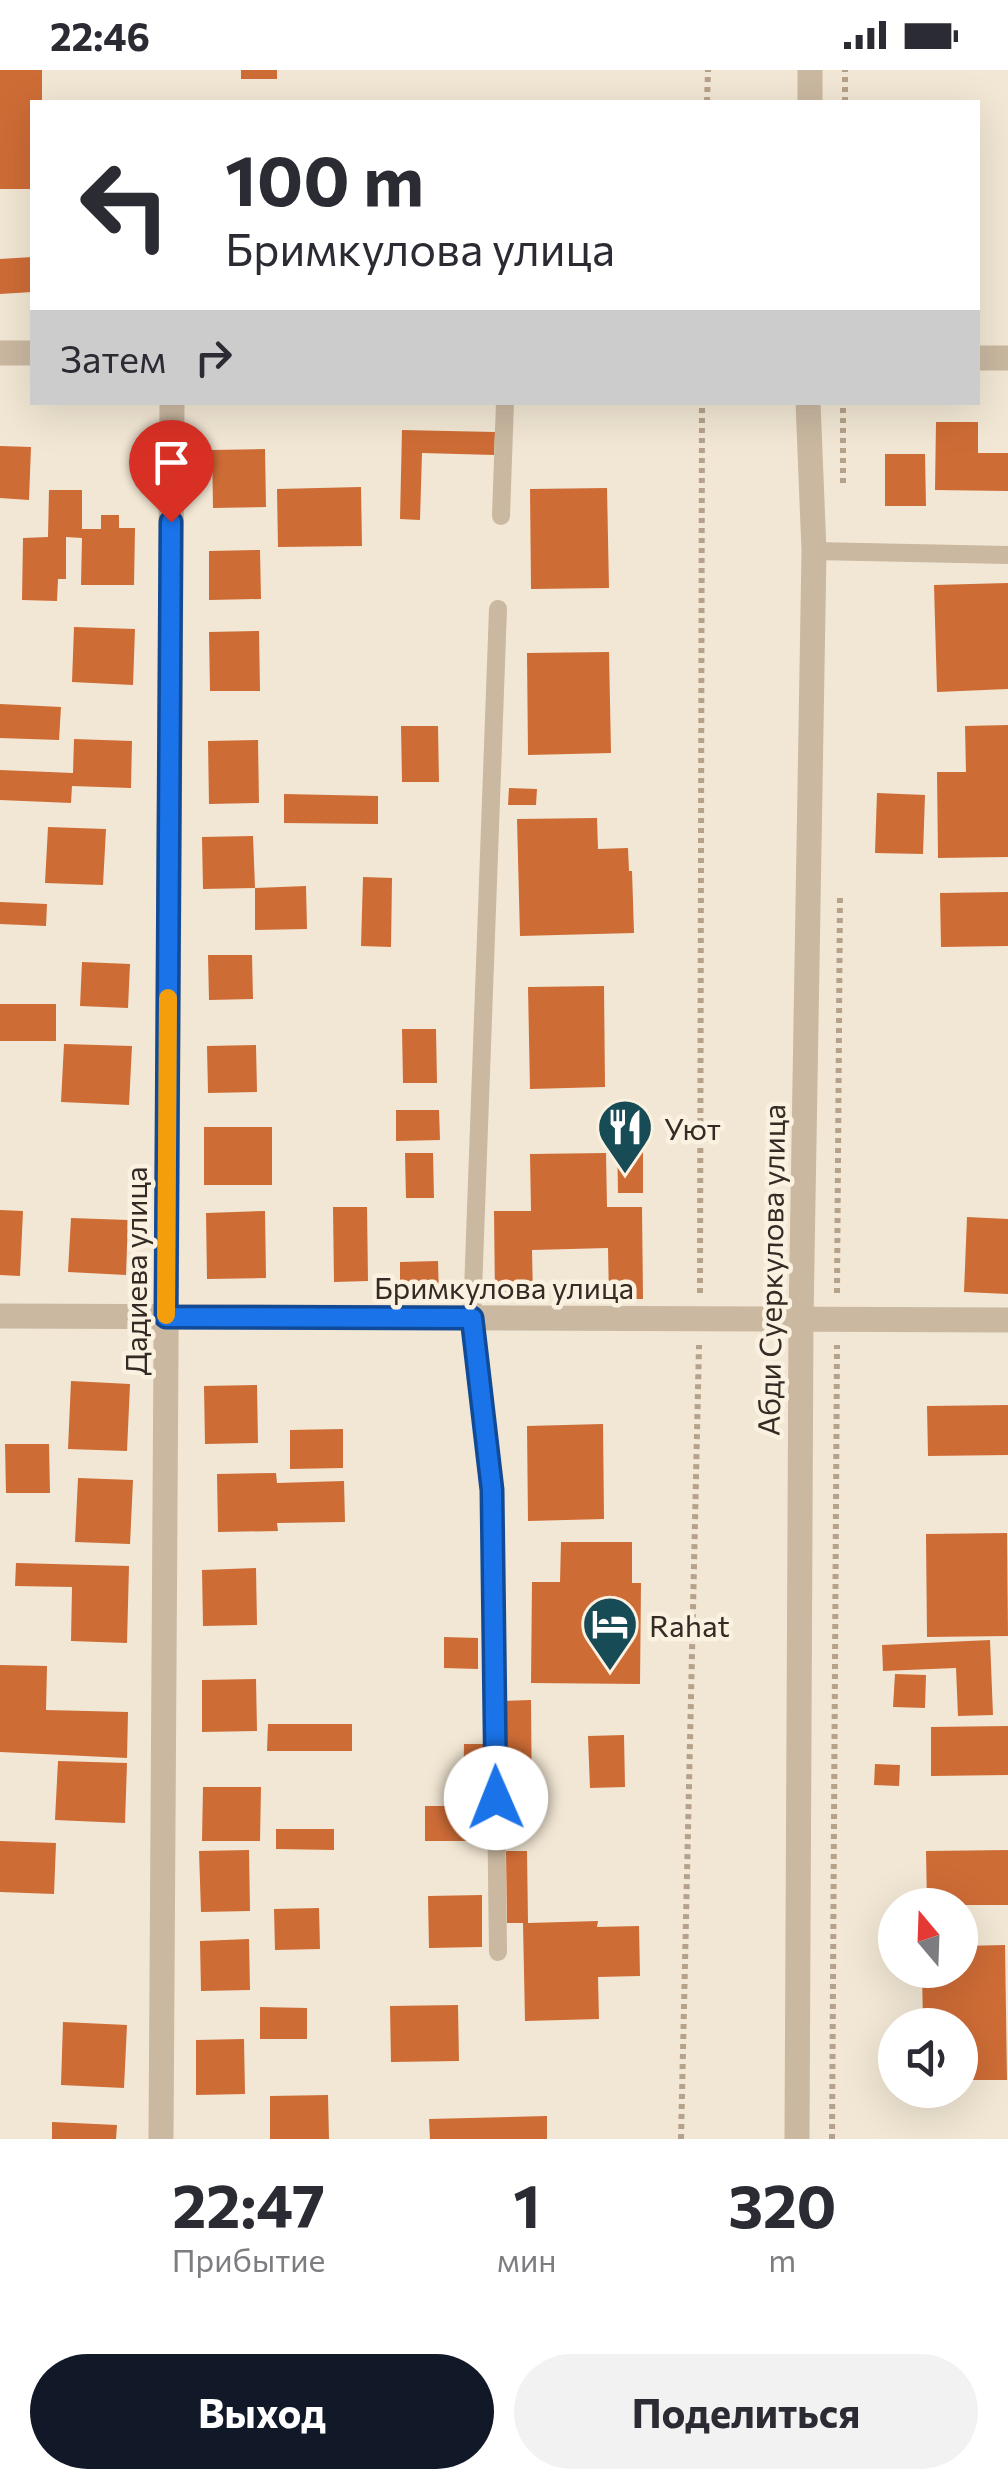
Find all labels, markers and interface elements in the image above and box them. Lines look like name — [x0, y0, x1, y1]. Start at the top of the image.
text: 22:46 — [50, 12, 150, 59]
text: 100 m — [225, 135, 424, 220]
icon: left — [60, 140, 190, 270]
text: Бримкулова улица — [225, 220, 615, 275]
icon: right — [186, 330, 241, 385]
text: Затем — [60, 334, 166, 381]
pin — [129, 420, 214, 523]
icon: arrive — [144, 435, 199, 490]
restaurant icon: Уют — [595, 1097, 655, 1176]
street label: Абди Суеркулова улица — [749, 1104, 791, 1436]
place label: Уют — [664, 1109, 721, 1146]
street label: Дадиева улица — [116, 1167, 153, 1375]
street label: Бримкулова улица — [374, 1268, 634, 1305]
hotel icon: Rahat — [580, 1594, 640, 1673]
place label: Rahat — [649, 1606, 730, 1643]
position arrow — [444, 1746, 548, 1850]
north arrow — [878, 1888, 978, 1988]
map controls — [878, 1888, 978, 2108]
button: sound — [878, 2008, 978, 2108]
text: 22:47 — [172, 2167, 325, 2240]
text: 1 — [513, 2167, 540, 2240]
text: 320 — [728, 2167, 836, 2240]
text: Прибытие — [172, 2239, 325, 2279]
text: мин — [497, 2239, 556, 2279]
text: m — [768, 2239, 796, 2279]
button: Выход — [30, 2354, 494, 2469]
button: Поделиться — [514, 2354, 978, 2469]

